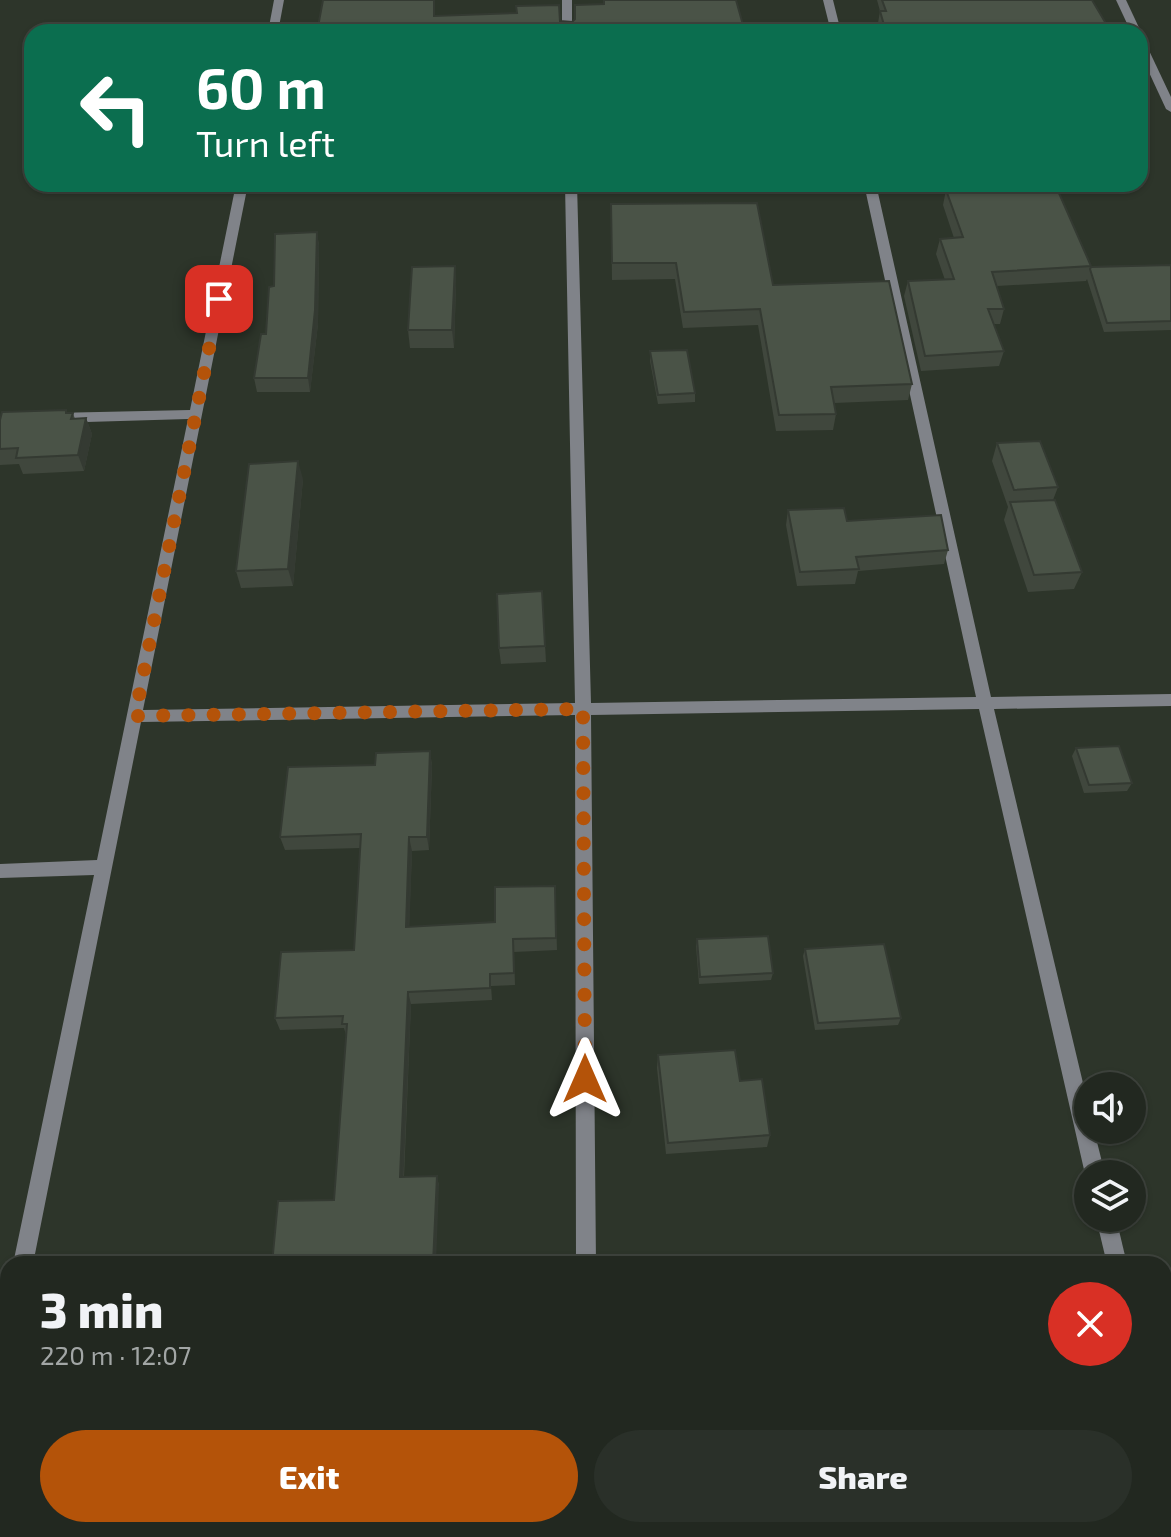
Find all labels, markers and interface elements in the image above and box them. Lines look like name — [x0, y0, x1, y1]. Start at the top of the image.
text: 60 m — [196, 53, 326, 120]
icon: left — [64, 56, 168, 160]
text: Turn left — [196, 121, 335, 164]
pin — [185, 265, 253, 333]
icon: arrive — [197, 277, 241, 321]
position arrow — [543, 1037, 627, 1121]
map controls — [1074, 1072, 1146, 1232]
button: sound — [1074, 1072, 1146, 1144]
button: layers — [1074, 1160, 1146, 1232]
text: 3 min — [40, 1280, 163, 1338]
button: close — [1048, 1282, 1132, 1366]
text: 220 m · 12:07 — [40, 1339, 191, 1370]
button: Exit — [40, 1430, 578, 1522]
button: Share — [594, 1430, 1132, 1522]

